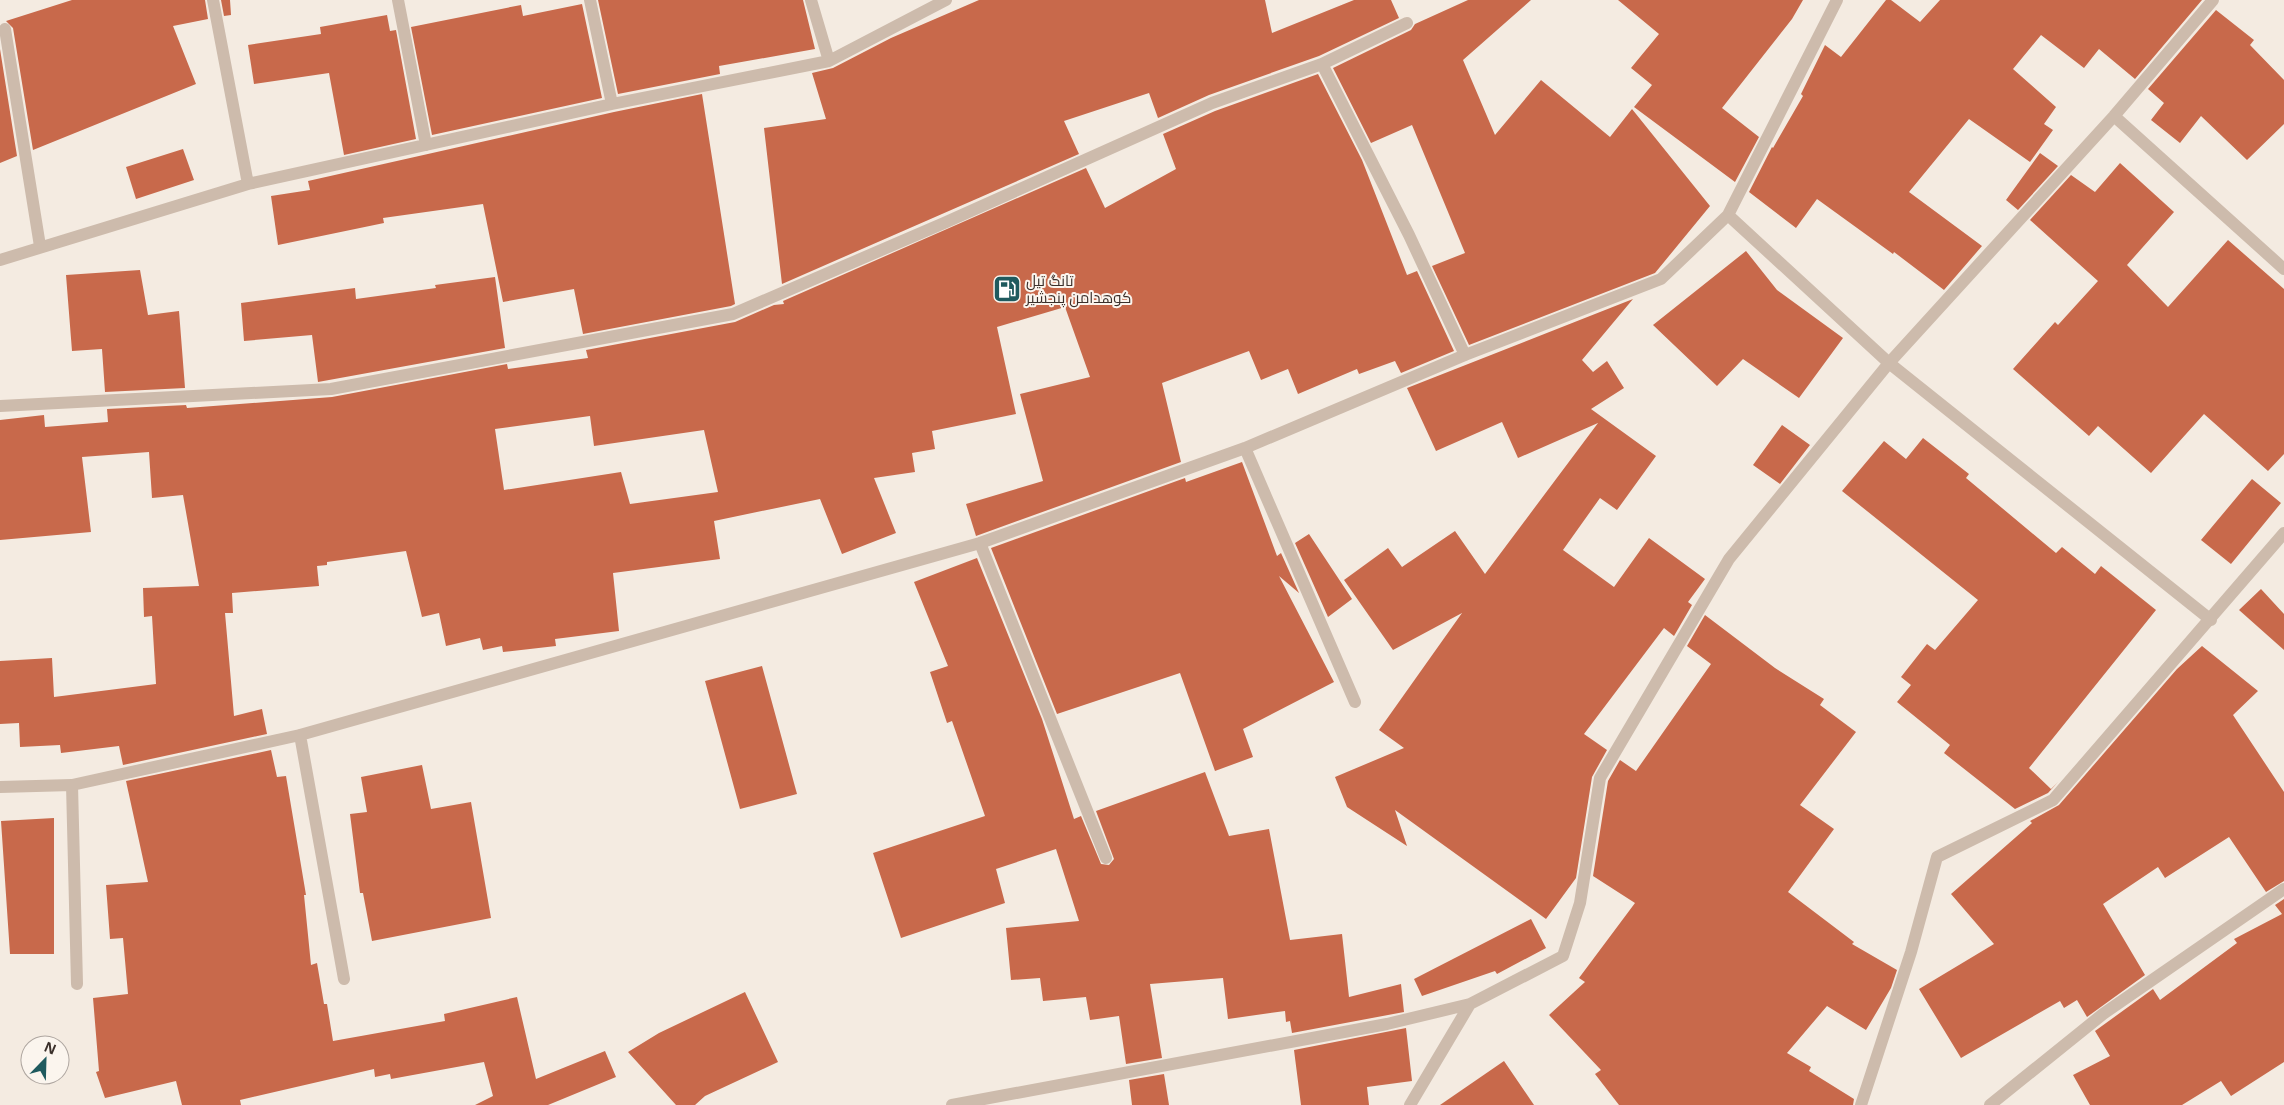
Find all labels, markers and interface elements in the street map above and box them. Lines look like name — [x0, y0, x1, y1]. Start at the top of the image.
place label: تانگ تیل کوهدامن پنجشیر — [1025, 270, 1131, 308]
fuel station icon: تانگ تیل کوهدامن پنجشیر — [992, 274, 1022, 304]
north arrow — [20, 1035, 70, 1085]
text: N — [41, 1037, 59, 1059]

